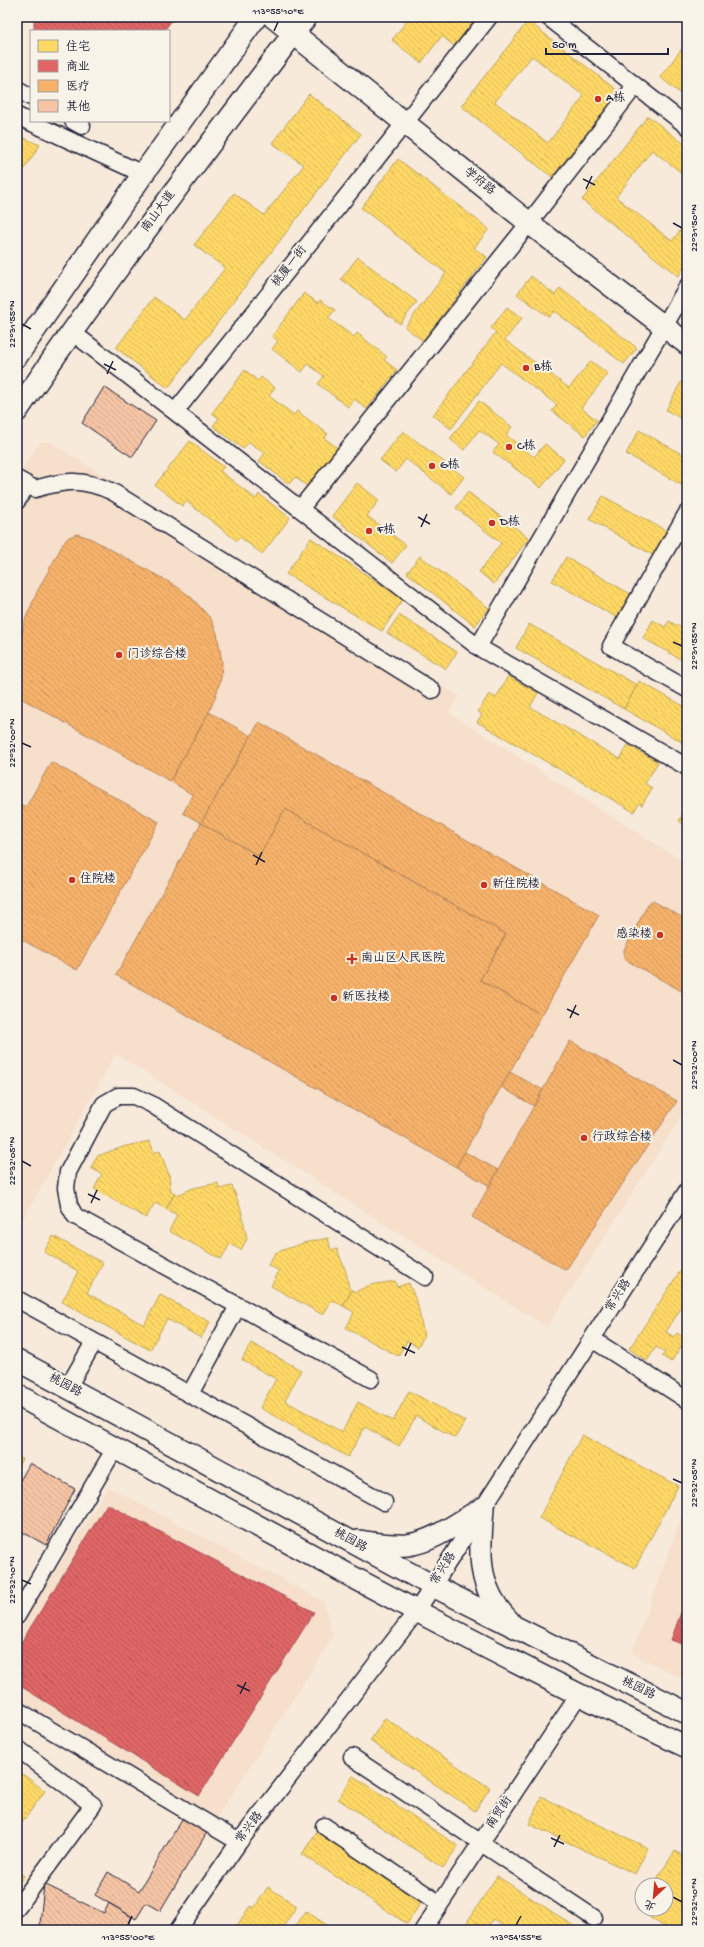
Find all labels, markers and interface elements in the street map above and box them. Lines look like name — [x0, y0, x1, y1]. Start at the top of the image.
text: 113°55'10"E — [252, 6, 304, 18]
legend — [30, 30, 170, 122]
scale bar — [546, 30, 668, 56]
text: 50 m — [552, 39, 577, 53]
text: 住宅 — [66, 40, 90, 55]
text: 商业 — [66, 59, 90, 75]
text: 医疗 — [66, 80, 90, 95]
place label: A栋 — [606, 90, 625, 106]
marker: A栋 — [593, 94, 603, 104]
text: 其他 — [66, 99, 90, 115]
street label: 学府路 — [461, 164, 498, 199]
street label: 南山大道 — [138, 188, 179, 236]
text: 22°31'50"N — [689, 204, 701, 252]
street label: 桃厦一街 — [268, 243, 310, 290]
text: 22°31'55"N — [7, 300, 19, 348]
place label: B栋 — [533, 359, 552, 375]
marker: B栋 — [521, 363, 531, 373]
place label: C栋 — [517, 438, 536, 454]
marker: C栋 — [504, 442, 514, 452]
place label: G栋 — [440, 457, 460, 473]
marker: G栋 — [427, 461, 437, 471]
place label: D栋 — [499, 514, 520, 530]
marker: D栋 — [487, 518, 497, 528]
place label: F栋 — [376, 522, 395, 538]
marker: F栋 — [364, 526, 374, 536]
text: 22°31'55"N — [689, 622, 701, 670]
place label: 门诊综合楼 — [127, 647, 187, 662]
marker: 门诊综合楼 — [114, 650, 124, 660]
text: 22°32'00"N — [7, 718, 19, 767]
place label: 住院楼 — [80, 871, 116, 887]
marker: 住院楼 — [67, 875, 77, 885]
place label: 新住院楼 — [492, 876, 540, 892]
marker: 新住院楼 — [479, 880, 489, 890]
place label: 感染楼 — [616, 926, 652, 942]
marker: 感染楼 — [655, 930, 665, 940]
place label: 南山区人民医院 — [361, 950, 445, 966]
marker: 南山区人民医院 — [346, 953, 358, 965]
place label: 新医技楼 — [342, 990, 390, 1005]
marker: 新医技楼 — [329, 993, 339, 1003]
text: 22°32'00"N — [689, 1040, 701, 1089]
place label: 行政综合楼 — [592, 1130, 652, 1145]
marker: 行政综合楼 — [579, 1133, 589, 1143]
text: 22°32'05"N — [7, 1136, 19, 1185]
street label: 常兴路 — [602, 1277, 635, 1315]
street label: 桃园路 — [46, 1370, 85, 1401]
text: 22°32'05"N — [689, 1458, 701, 1507]
street label: 桃园路 — [331, 1524, 370, 1556]
street label: 常兴路 — [427, 1550, 460, 1588]
text: 22°32'10"N — [7, 1556, 19, 1604]
street label: 桃园路 — [619, 1673, 658, 1703]
street label: 南贸街 — [483, 1794, 516, 1832]
street label: 常兴路 — [233, 1809, 266, 1847]
north arrow — [634, 1877, 674, 1917]
text: 22°32'10"N — [689, 1878, 701, 1926]
text: 北 — [643, 1896, 658, 1912]
text: 113°55'00"E — [101, 1932, 155, 1944]
text: 113°54'55"E — [489, 1932, 542, 1944]

